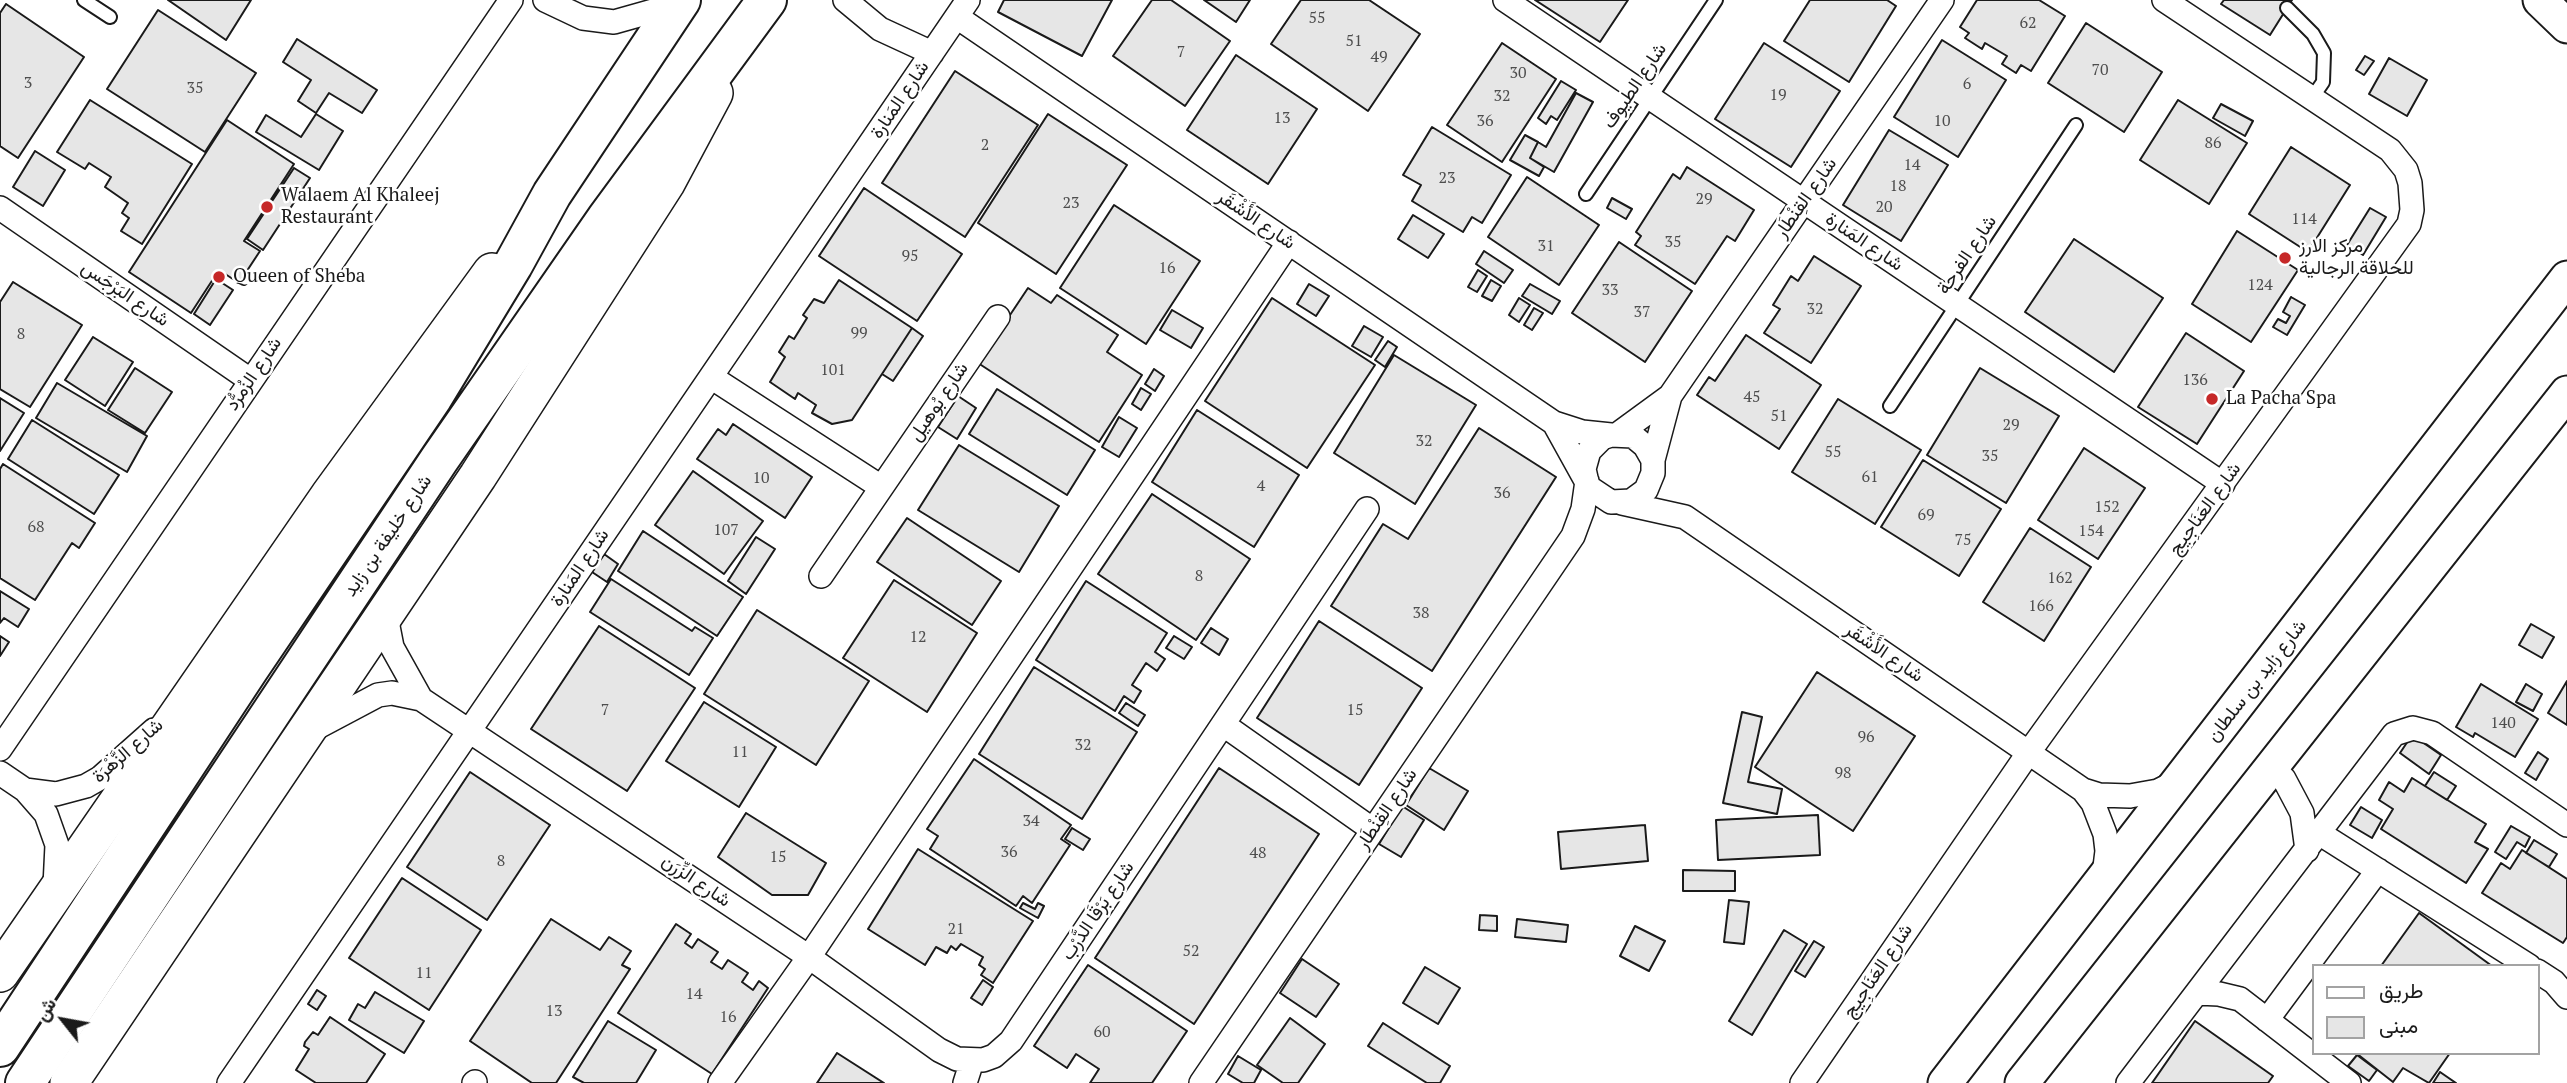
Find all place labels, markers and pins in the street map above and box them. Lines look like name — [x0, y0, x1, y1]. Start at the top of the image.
place label: Walaem Al Khaleej Restaurant — [281, 185, 440, 229]
marker: Walaem Al Khaleej Restaurant — [259, 199, 275, 215]
place label: مركز الارز للحلاقة الرجالية — [2299, 236, 2414, 280]
marker: مركز الارز للحلاقة الرجالية — [2277, 250, 2293, 266]
place label: Queen of Sheba — [233, 266, 365, 288]
marker: Queen of Sheba — [211, 269, 227, 285]
place label: La Pacha Spa — [2226, 388, 2336, 410]
marker: La Pacha Spa — [2204, 391, 2220, 407]

